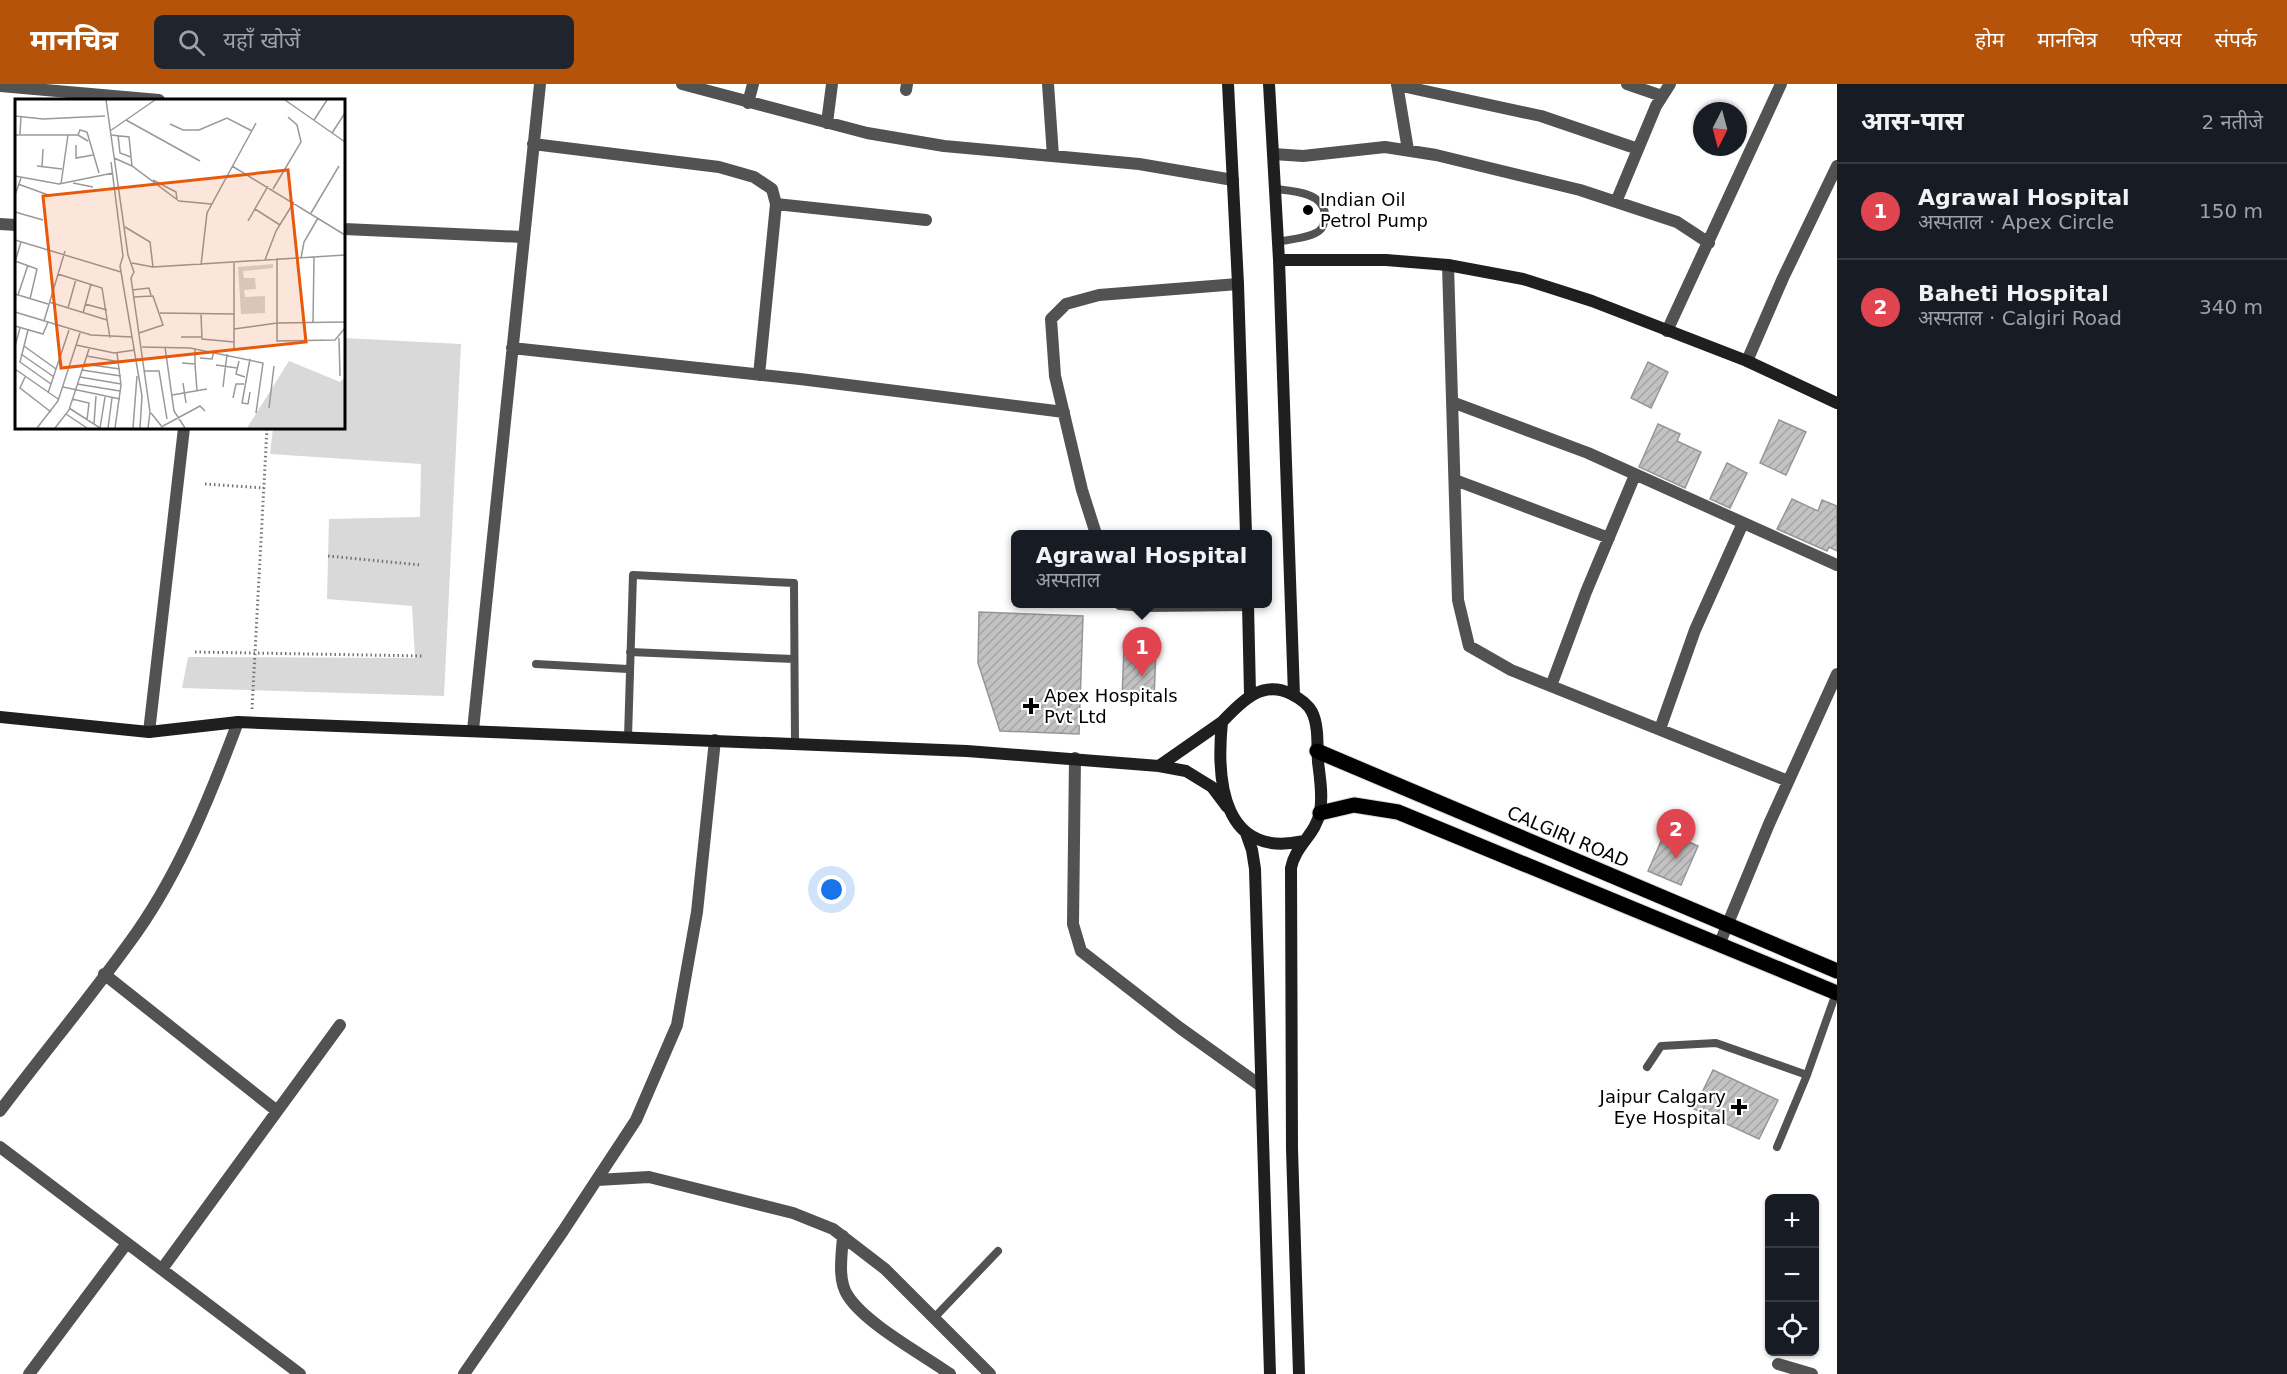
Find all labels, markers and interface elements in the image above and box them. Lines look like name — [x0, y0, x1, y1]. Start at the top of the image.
search box — [154, 15, 574, 69]
text: मानचित्र — [30, 24, 118, 57]
icon: search — [175, 26, 208, 59]
text: यहाँ खोजें — [223, 28, 300, 53]
text: होम — [1975, 28, 2004, 52]
text: मानचित्र — [2037, 28, 2097, 52]
text: परिचय — [2130, 28, 2182, 52]
text: संपर्क — [2215, 28, 2257, 52]
inset map — [15, 99, 345, 429]
north arrow — [1693, 102, 1747, 156]
text: आस-पास — [1861, 106, 1964, 136]
text: 2 नतीजे — [2201, 110, 2263, 134]
text: Agrawal Hospital — [1918, 185, 2130, 210]
place label: Indian Oil Petrol Pump — [1320, 189, 1428, 231]
text: 1 — [1874, 199, 1887, 223]
text: 150 m — [2199, 199, 2263, 223]
marker: Indian Oil Petrol Pump — [1301, 203, 1315, 217]
text: अस्पताल · Apex Circle — [1918, 210, 2114, 234]
text: Baheti Hospital — [1918, 281, 2109, 306]
text: 2 — [1874, 295, 1887, 319]
text: 340 m — [2199, 295, 2263, 319]
text: अस्पताल · Calgiri Road — [1918, 306, 2122, 330]
popup — [1011, 530, 1272, 608]
text: Agrawal Hospital — [1036, 543, 1247, 568]
text: अस्पताल — [1036, 568, 1100, 592]
pin: 1 — [1122, 628, 1162, 677]
place label: Apex Hospitals Pvt Ltd — [1044, 685, 1178, 727]
marker: Apex Hospitals Pvt Ltd — [1022, 697, 1040, 715]
street label: CALGIRI ROAD — [1504, 801, 1632, 872]
pin: 2 — [1656, 810, 1696, 859]
your location — [817, 875, 846, 904]
place label: Jaipur Calgary Eye Hospital — [1599, 1086, 1726, 1128]
marker: Jaipur Calgary Eye Hospital — [1730, 1098, 1748, 1116]
map controls — [1765, 1194, 1819, 1356]
button: + — [1765, 1194, 1819, 1248]
button: − — [1765, 1248, 1819, 1302]
button: locate — [1765, 1302, 1819, 1356]

